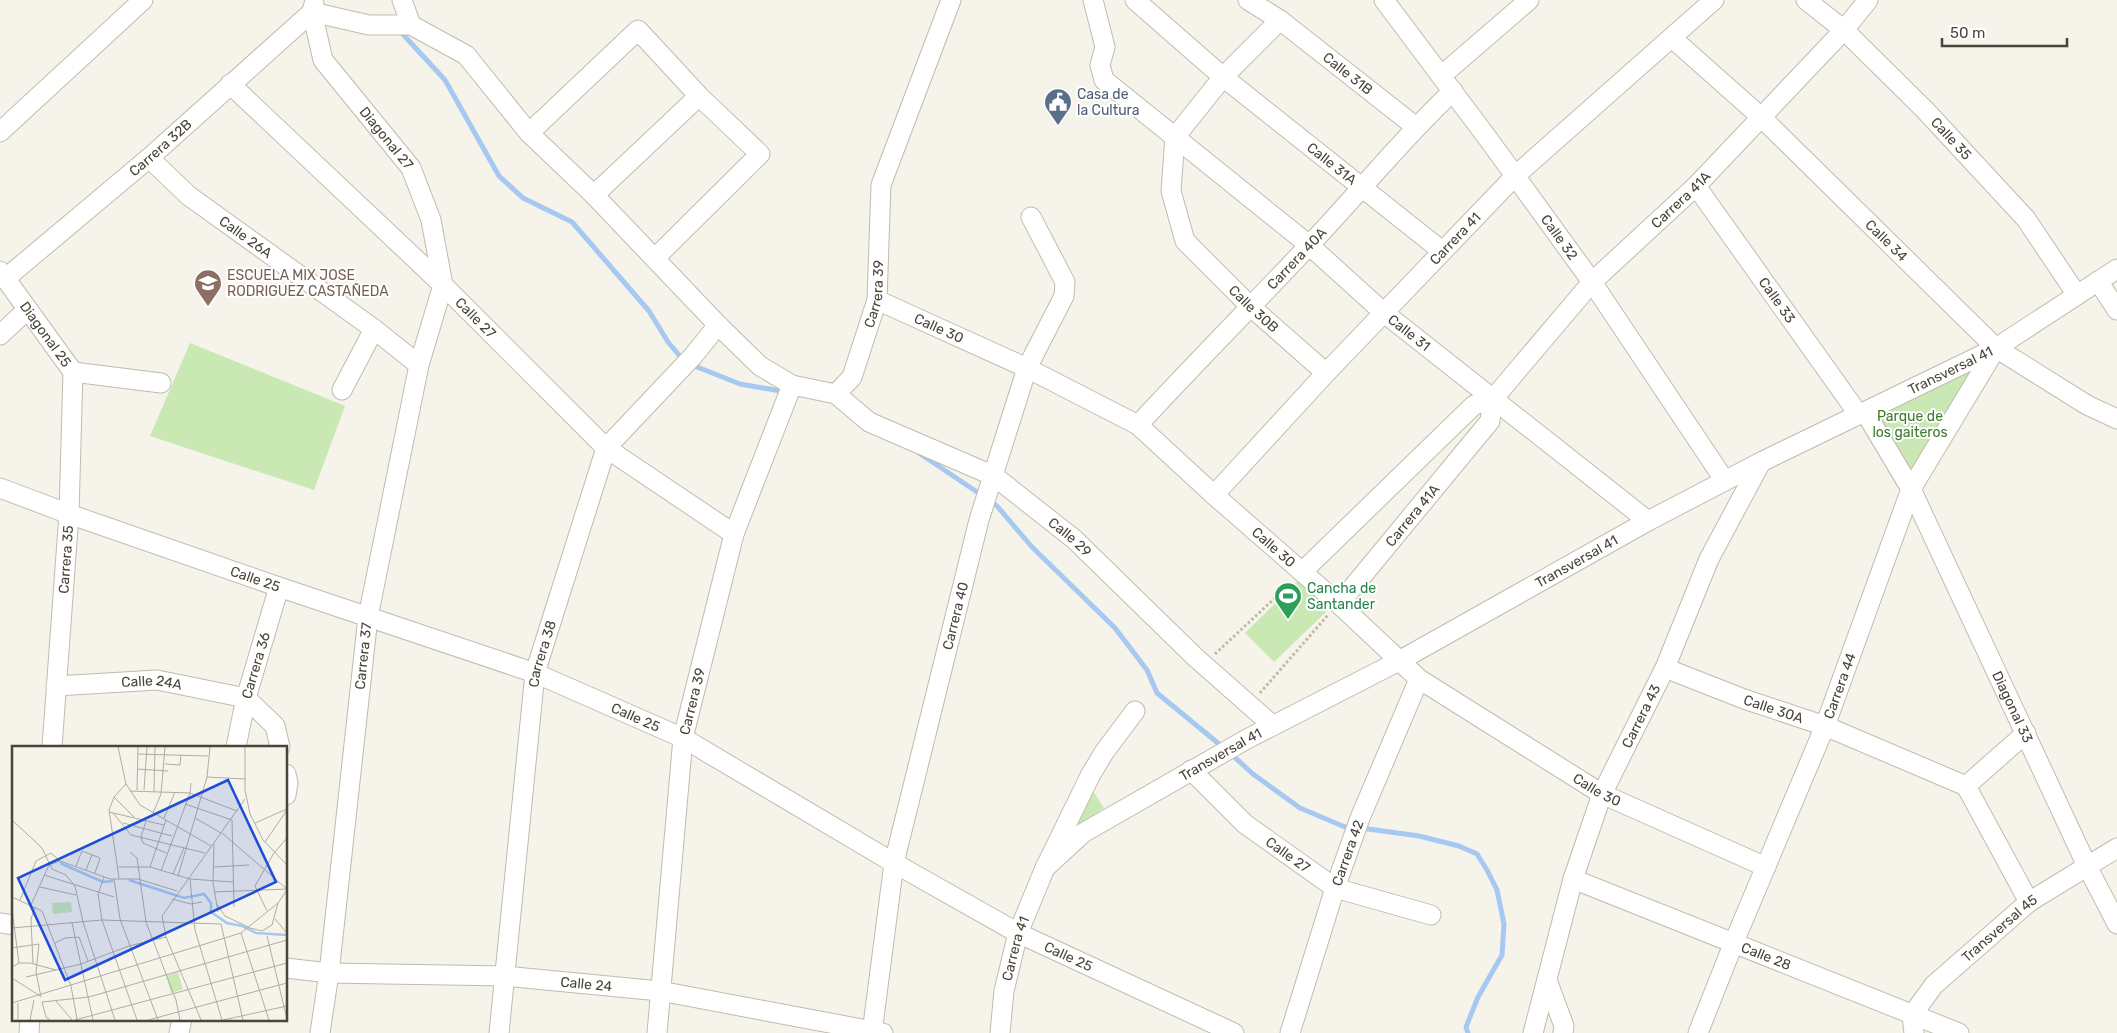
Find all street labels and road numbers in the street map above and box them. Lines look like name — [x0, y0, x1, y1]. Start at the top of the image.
street label: Calle 31B — [1319, 49, 1376, 99]
street label: Diagonal 27 — [356, 104, 417, 173]
street label: Calle 35 — [1927, 114, 1975, 164]
street label: Carrera 32B — [126, 116, 195, 180]
street label: Calle 31A — [1303, 139, 1360, 189]
street label: Carrera 41A — [1648, 167, 1715, 232]
street label: Carrera 41 — [1426, 209, 1484, 269]
street label: Calle 32 — [1537, 211, 1581, 263]
street label: Calle 26A — [216, 212, 276, 262]
street label: Calle 34 — [1862, 216, 1911, 265]
street label: Carrera 40A — [1264, 224, 1331, 293]
street label: Carrera 39 — [861, 260, 887, 330]
street label: Calle 33 — [1755, 274, 1799, 326]
street label: Calle 30B — [1225, 282, 1282, 336]
street label: Calle 27 — [451, 294, 499, 342]
street label: Diagonal 25 — [16, 298, 75, 371]
street label: Calle 30 — [911, 310, 966, 347]
street label: Calle 31 — [1384, 311, 1433, 355]
street label: Transversal 41 — [1905, 343, 1996, 398]
street label: Carrera 41A — [1382, 481, 1444, 550]
street label: Calle 29 — [1045, 514, 1095, 560]
street label: Calle 30 — [1248, 524, 1299, 571]
street label: Carrera 35 — [55, 525, 77, 594]
street label: Transversal 41 — [1532, 532, 1621, 592]
street label: Calle 25 — [228, 563, 282, 596]
street label: Carrera 40 — [939, 580, 972, 652]
street label: Carrera 38 — [526, 618, 560, 688]
street label: Carrera 37 — [352, 622, 375, 690]
street label: Carrera 36 — [238, 630, 274, 701]
street label: Carrera 44 — [1820, 650, 1860, 721]
street label: Carrera 39 — [676, 666, 709, 737]
street label: Diagonal 33 — [1988, 668, 2036, 745]
street label: Calle 24A — [121, 672, 184, 694]
street label: Carrera 43 — [1618, 682, 1664, 751]
street label: Calle 30A — [1741, 691, 1806, 727]
street label: Calle 25 — [608, 699, 662, 736]
street label: Transversal 41 — [1176, 725, 1265, 785]
street label: Calle 30 — [1570, 770, 1623, 810]
street label: Carrera 42 — [1328, 818, 1368, 888]
street label: Calle 27 — [1262, 833, 1313, 876]
street label: Transversal 45 — [1958, 891, 2040, 966]
street label: Carrera 41 — [999, 914, 1033, 983]
street label: Calle 25 — [1041, 938, 1095, 975]
street label: Calle 28 — [1739, 939, 1794, 974]
street label: Calle 24 — [560, 973, 613, 995]

